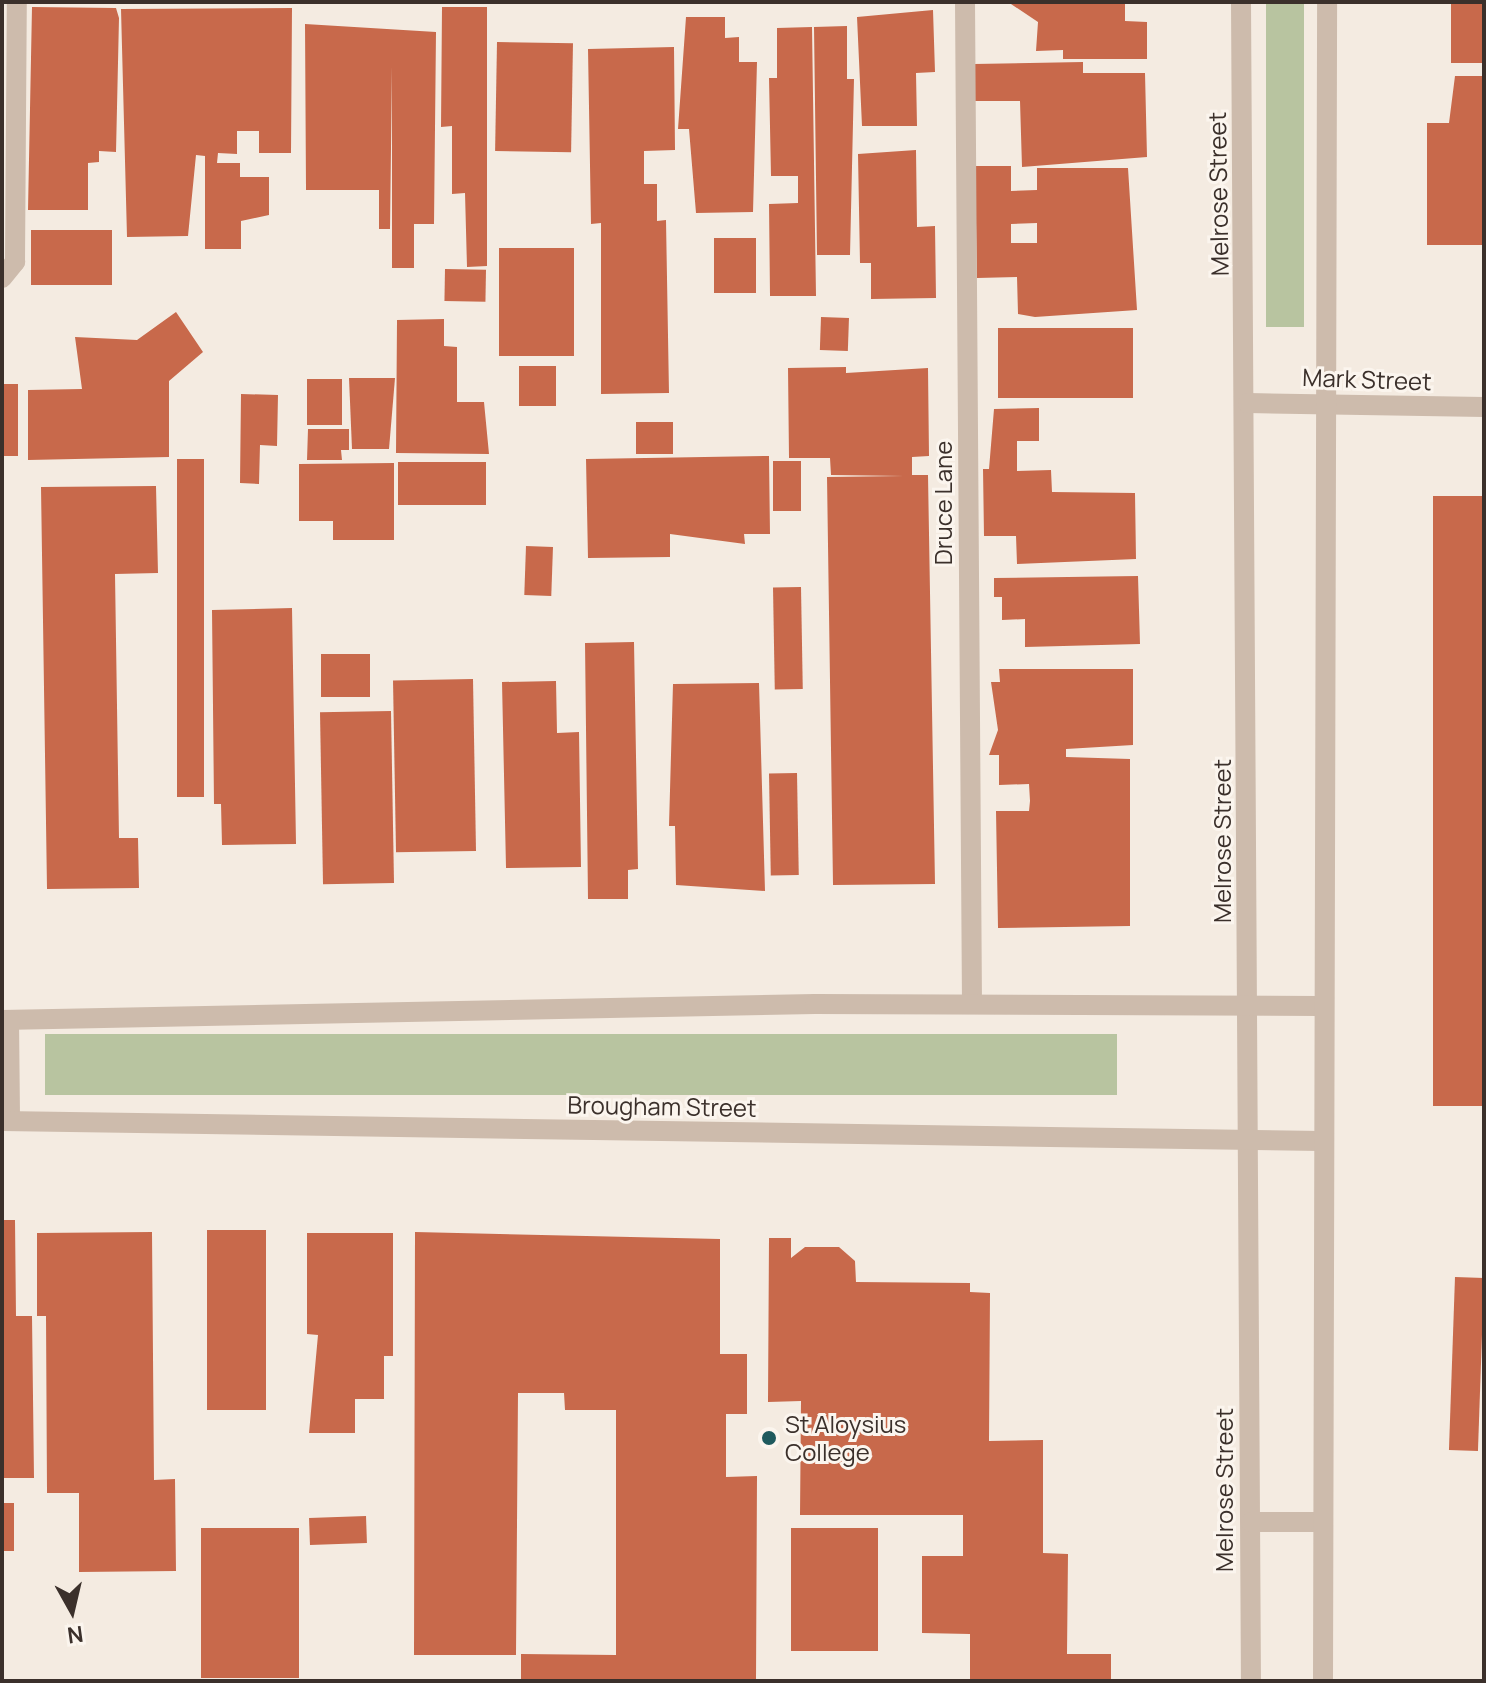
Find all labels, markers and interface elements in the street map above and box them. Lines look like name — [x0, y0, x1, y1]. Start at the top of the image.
street label: Melrose Street — [1202, 112, 1234, 276]
street label: Mark Street — [1302, 362, 1432, 396]
street label: Druce Lane — [929, 441, 957, 565]
street label: Melrose Street — [1208, 759, 1236, 923]
street label: Brougham Street — [567, 1090, 757, 1122]
street label: Melrose Street — [1210, 1408, 1238, 1572]
place label: St Aloysius College — [785, 1410, 906, 1466]
marker: St Aloysius College — [760, 1429, 778, 1447]
north arrow — [32, 1571, 112, 1651]
text: N — [65, 1619, 85, 1651]

